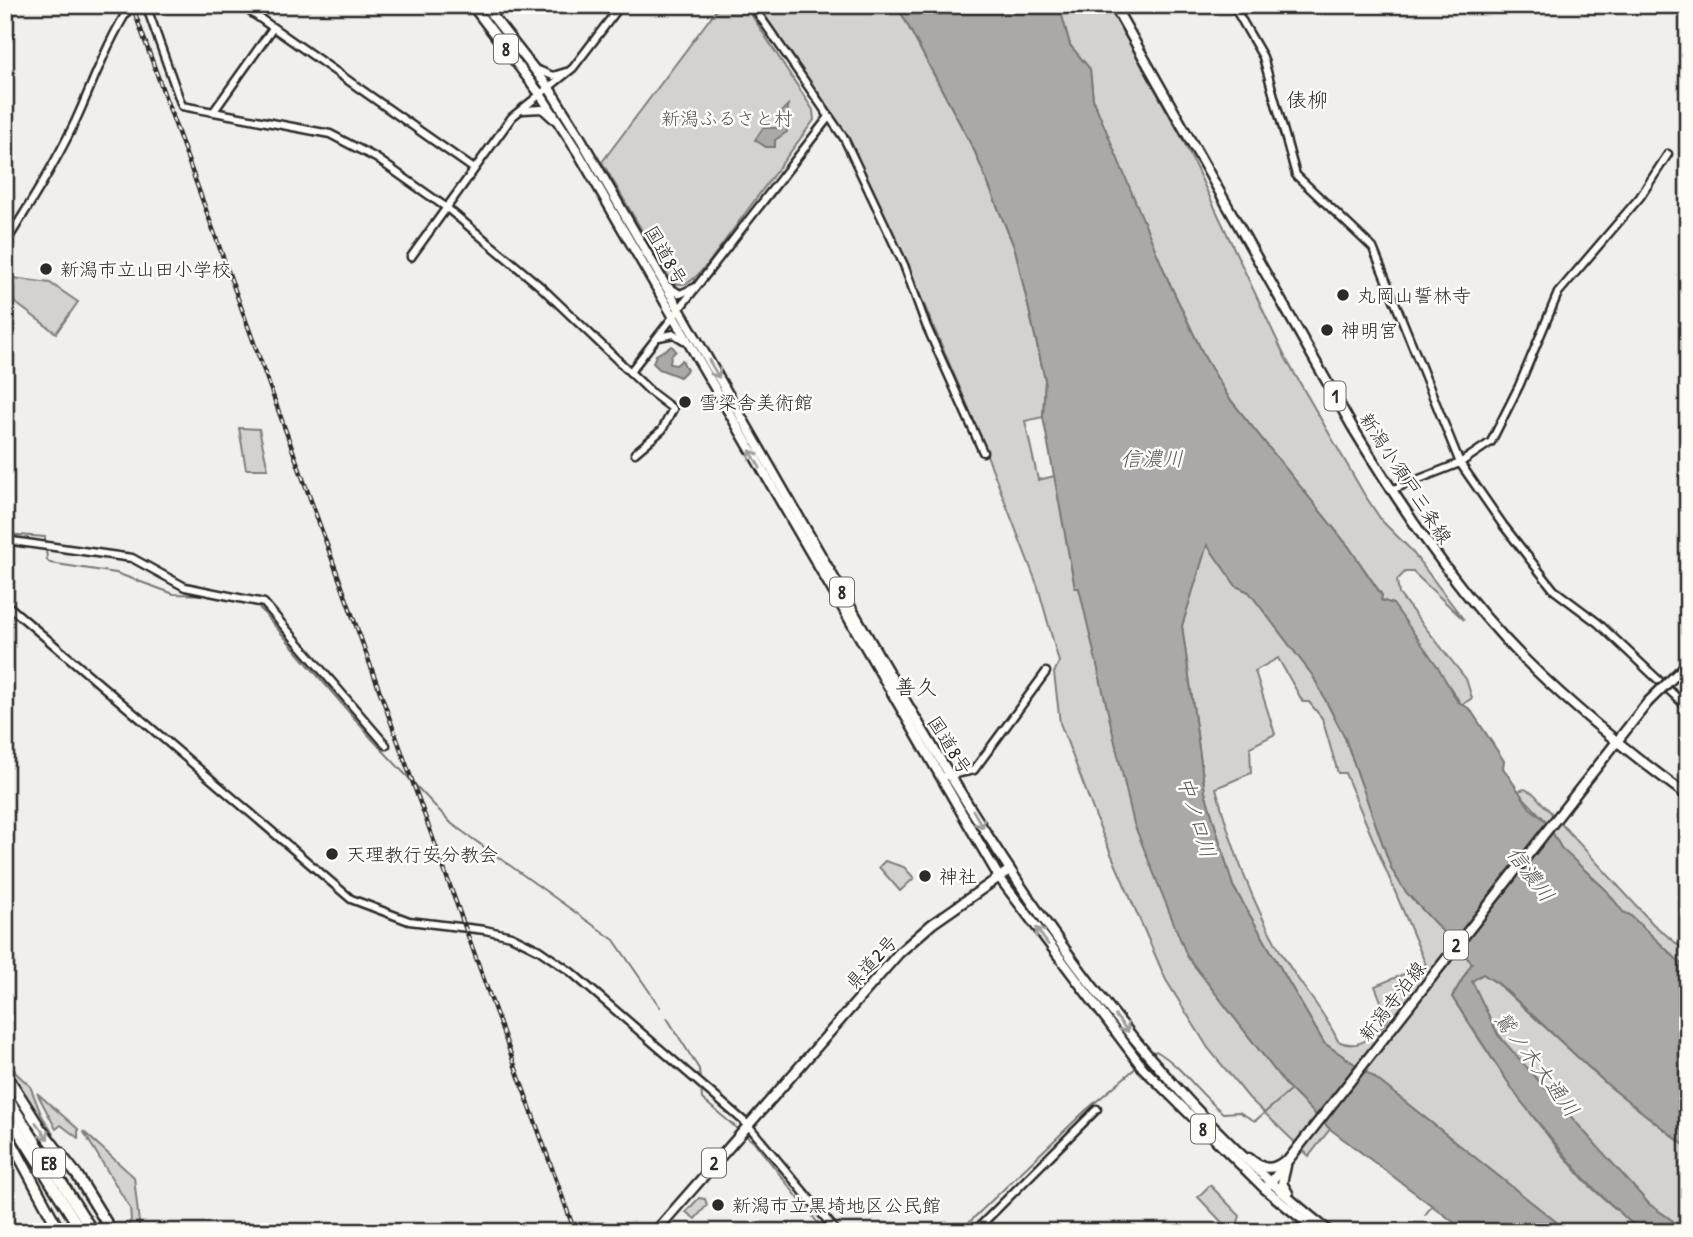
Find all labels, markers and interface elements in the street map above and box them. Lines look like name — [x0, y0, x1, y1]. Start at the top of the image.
road number: 8 — [494, 34, 518, 64]
district label: 俵柳 — [1286, 85, 1328, 114]
park label: 新潟ふるさと村 — [661, 105, 793, 131]
street label: 国道8号 — [638, 220, 694, 290]
place label: 新潟市立山田小学校 — [60, 256, 231, 282]
marker: 新潟市立山田小学校 — [38, 261, 54, 277]
place label: 丸岡山誓林寺 — [1357, 282, 1471, 308]
marker: 丸岡山誓林寺 — [1335, 287, 1351, 303]
place label: 神明宮 — [1341, 317, 1398, 343]
marker: 神明宮 — [1319, 322, 1335, 338]
one-way arrow — [707, 359, 721, 379]
road number: 1 — [1324, 382, 1346, 410]
place label: 雪梁舎美術館 — [699, 389, 813, 415]
marker: 雪梁舎美術館 — [677, 394, 693, 410]
street label: 新潟小須戸三条線 — [1354, 407, 1458, 549]
water label: 信濃川 — [1121, 444, 1184, 473]
one-way arrow — [747, 449, 761, 469]
road number: 8 — [830, 578, 854, 606]
district label: 善久 — [895, 672, 937, 701]
street label: 国道8号 — [922, 710, 978, 780]
water label: 中ノ口川 — [1171, 773, 1223, 861]
one-way arrow — [971, 809, 985, 829]
water label: 信濃川 — [1500, 840, 1562, 908]
place label: 天理教行安分教会 — [346, 841, 498, 867]
marker: 天理教行安分教会 — [324, 846, 340, 862]
place label: 神社 — [939, 863, 977, 889]
marker: 神社 — [917, 868, 933, 884]
one-way arrow — [1035, 927, 1049, 946]
street label: 県道2号 — [839, 929, 903, 995]
road number: 2 — [1444, 930, 1468, 960]
street label: 新潟寺泊線 — [1353, 956, 1431, 1046]
water label: 鷲ノ木大通川 — [1488, 1005, 1586, 1123]
one-way arrow — [1114, 1015, 1129, 1033]
road number: 8 — [1191, 1114, 1215, 1144]
one-way arrow — [35, 1121, 50, 1140]
road number: E8 — [33, 1148, 65, 1178]
road number: 2 — [702, 1148, 726, 1178]
place label: 新潟市立黒埼地区公民館 — [732, 1192, 941, 1218]
marker: 新潟市立黒埼地区公民館 — [710, 1197, 726, 1213]

